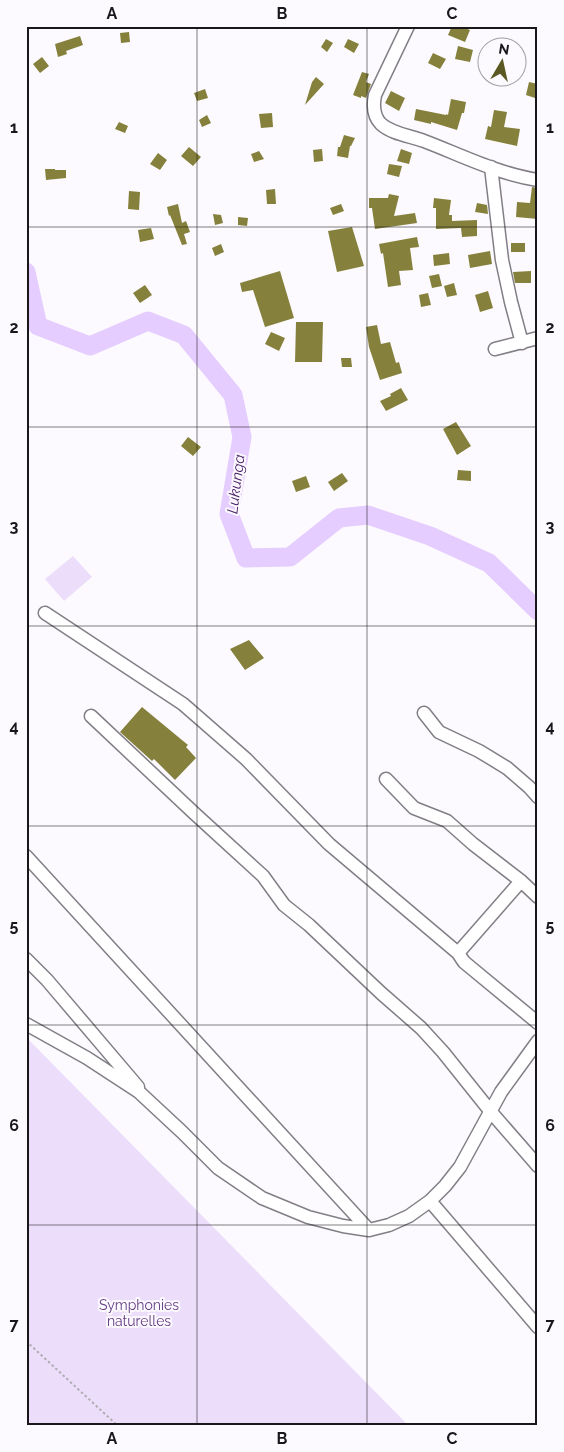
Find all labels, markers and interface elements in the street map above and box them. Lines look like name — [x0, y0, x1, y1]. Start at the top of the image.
text: A — [107, 4, 118, 23]
text: B — [277, 4, 288, 23]
text: C — [447, 4, 458, 23]
north arrow — [476, 38, 526, 88]
text: N — [498, 40, 511, 58]
text: 1 — [10, 118, 18, 137]
text: 1 — [546, 118, 554, 137]
text: 2 — [9, 318, 19, 337]
text: 2 — [545, 318, 555, 337]
water label: Lukunga — [223, 453, 249, 515]
text: 3 — [10, 517, 19, 536]
text: 3 — [546, 517, 555, 536]
text: 4 — [9, 717, 19, 736]
text: 4 — [545, 717, 555, 736]
text: 5 — [10, 916, 19, 935]
text: 5 — [546, 916, 555, 935]
text: 6 — [9, 1116, 19, 1135]
text: 6 — [545, 1116, 555, 1135]
park label: Symphonies naturelles — [99, 1297, 179, 1329]
text: 7 — [10, 1315, 19, 1334]
text: 7 — [546, 1315, 555, 1334]
text: A — [107, 1429, 118, 1448]
text: B — [277, 1429, 288, 1448]
text: C — [447, 1429, 458, 1448]

